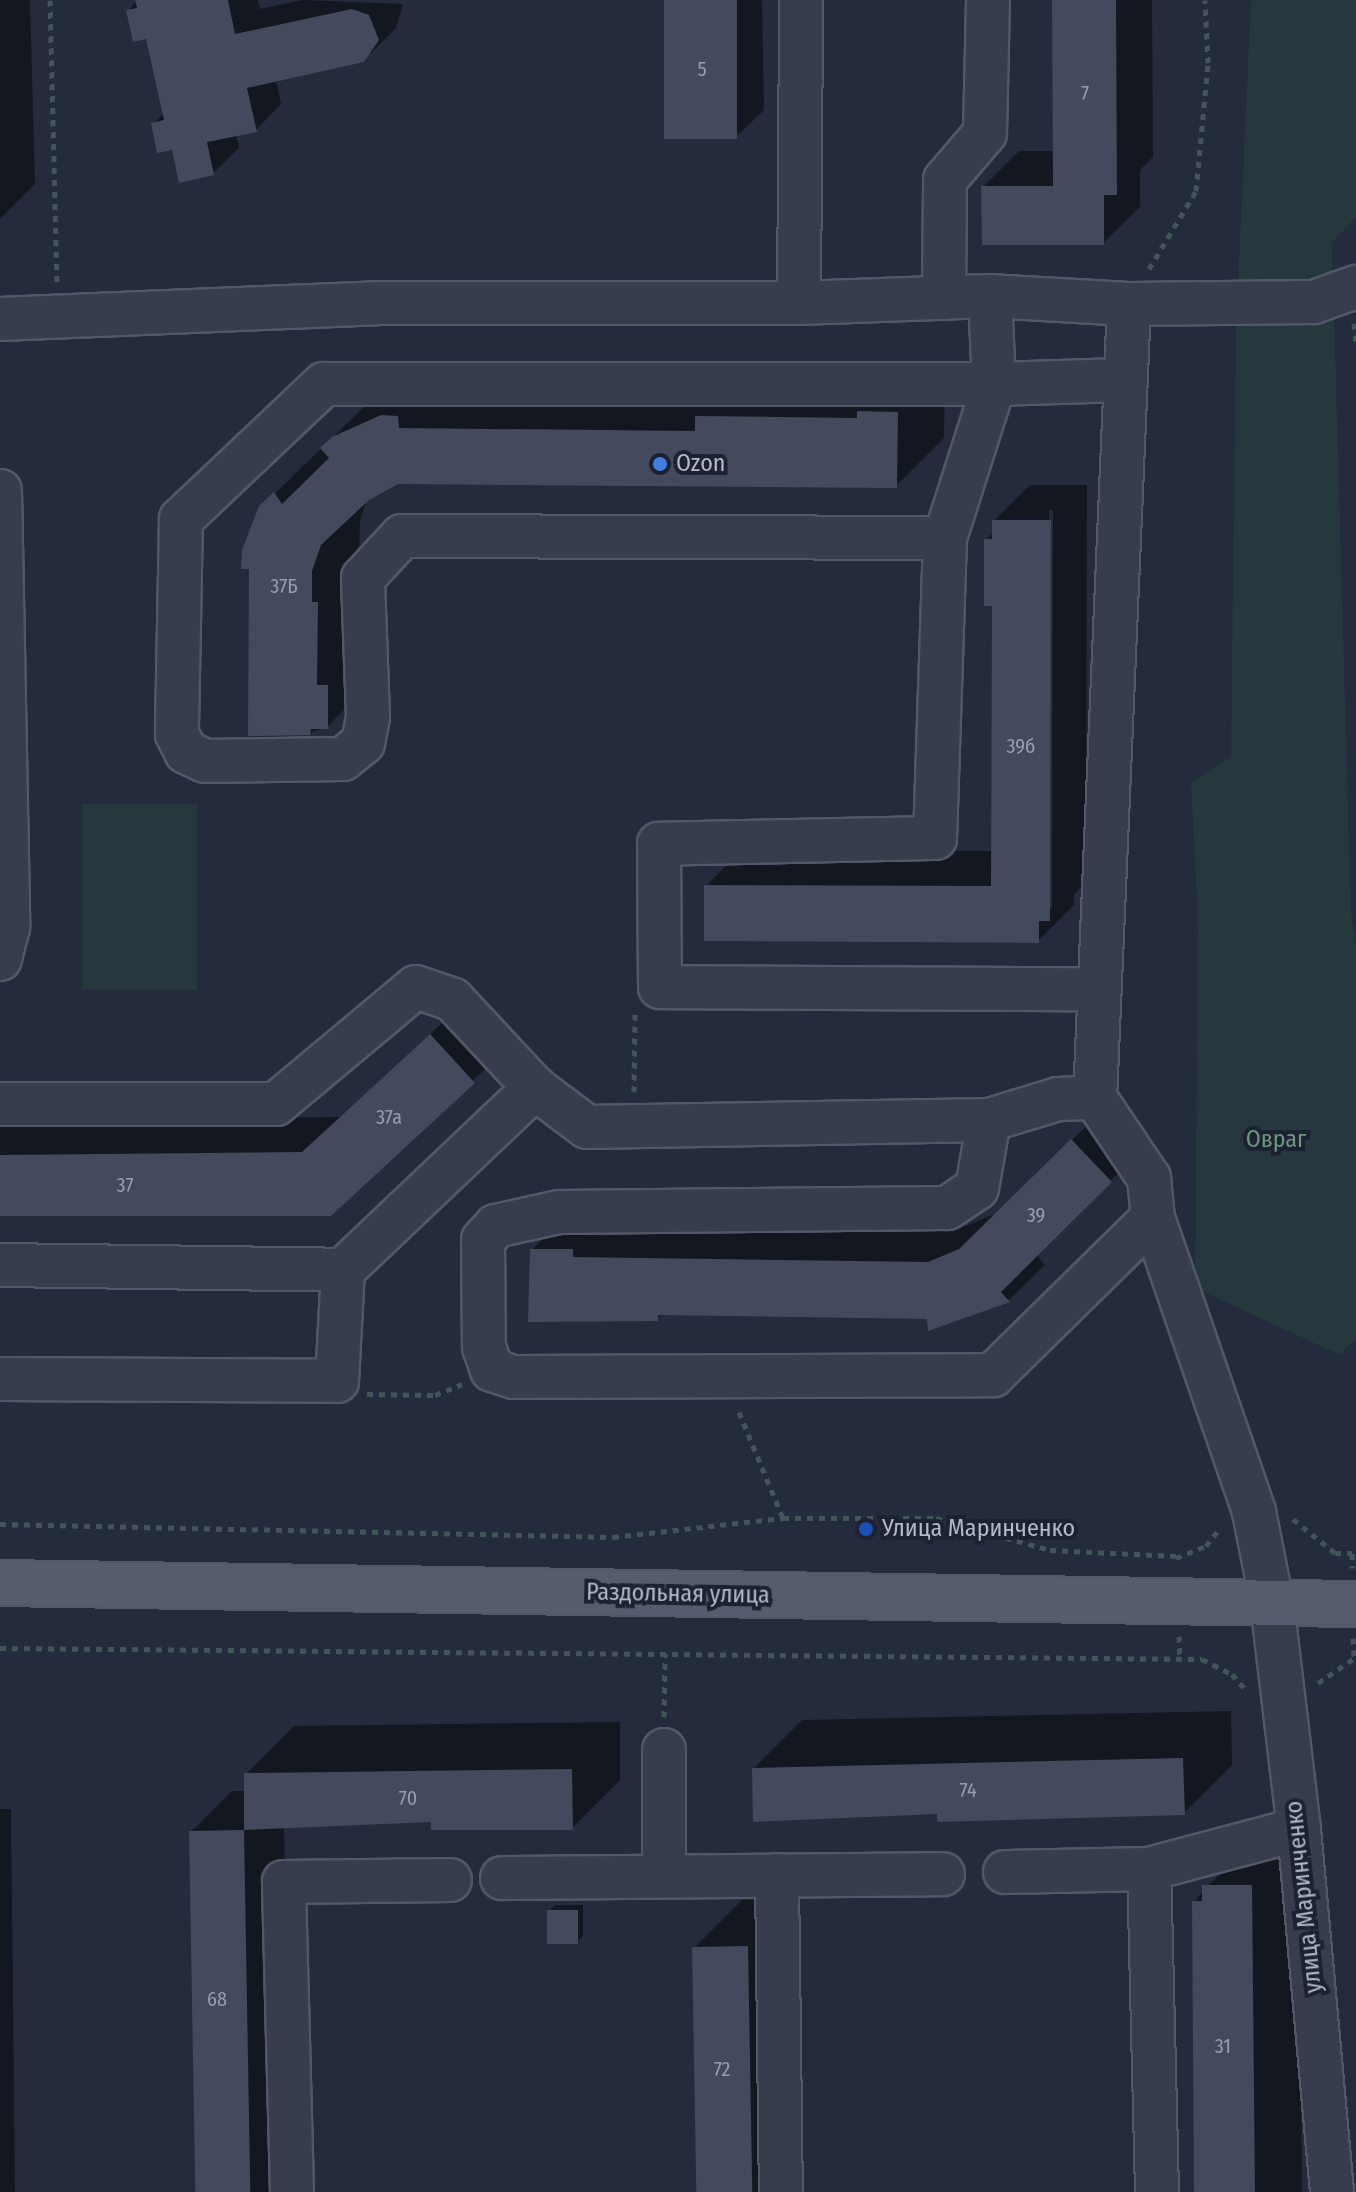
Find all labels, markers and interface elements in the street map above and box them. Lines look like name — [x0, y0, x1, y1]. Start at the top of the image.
house number: 5 — [697, 57, 707, 81]
house number: 7 — [1081, 81, 1089, 105]
place label: Ozon — [676, 450, 725, 478]
marker: Ozon — [651, 455, 669, 473]
house number: 37Б — [270, 574, 298, 598]
house number: 39б — [1007, 734, 1035, 758]
house number: 37а — [376, 1105, 402, 1129]
park label: Овраг — [1246, 1126, 1306, 1154]
house number: 37 — [116, 1173, 134, 1197]
house number: 39 — [1027, 1203, 1045, 1227]
place label: Улица Маринченко — [882, 1515, 1075, 1543]
marker: Улица Маринченко — [857, 1520, 875, 1538]
street label: Раздольная улица — [586, 1578, 770, 1610]
house number: 74 — [959, 1778, 977, 1802]
house number: 70 — [399, 1786, 417, 1810]
street label: улица Маринченко — [1280, 1799, 1328, 1995]
house number: 68 — [207, 1987, 227, 2011]
house number: 31 — [1215, 2034, 1231, 2058]
house number: 72 — [714, 2057, 730, 2081]

